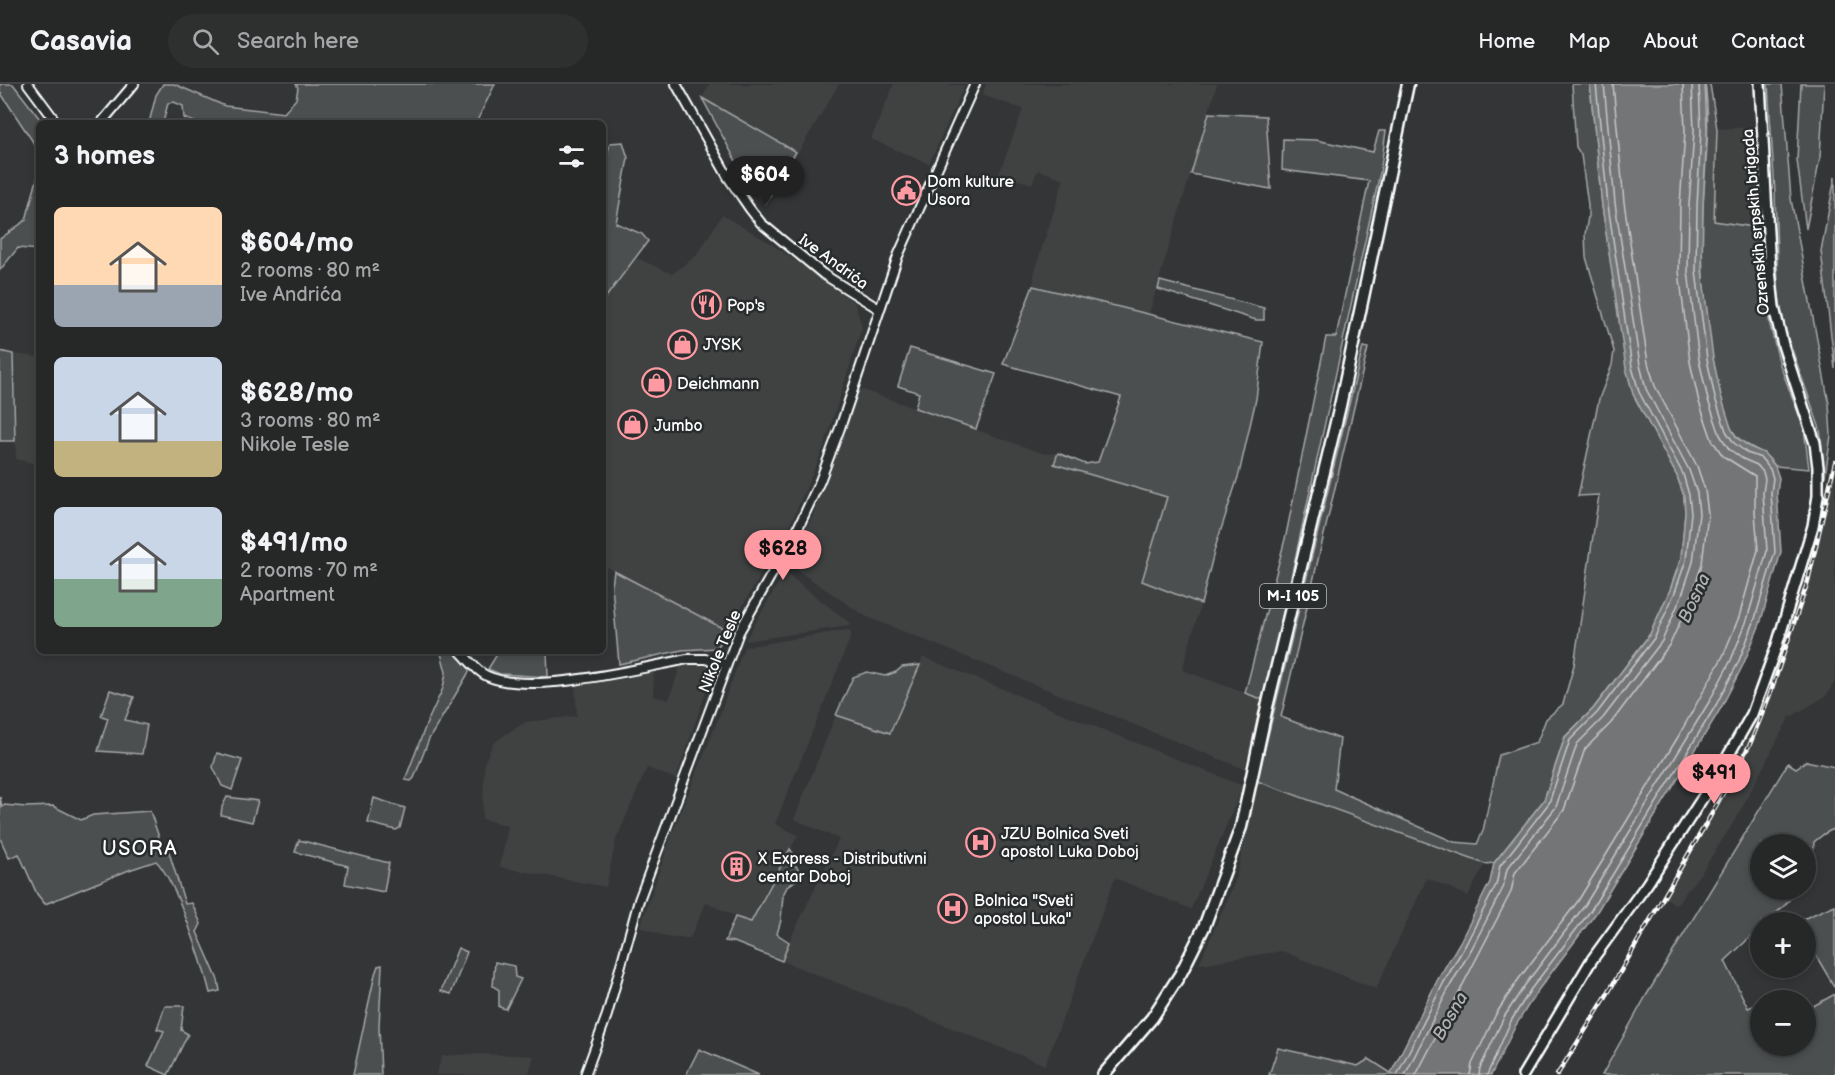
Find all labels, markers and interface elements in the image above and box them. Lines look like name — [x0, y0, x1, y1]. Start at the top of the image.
search box — [168, 14, 588, 68]
text: Casavia — [30, 25, 132, 58]
icon: search — [189, 25, 222, 58]
text: Search here — [237, 28, 359, 55]
text: Home — [1478, 29, 1535, 54]
text: Map — [1568, 29, 1610, 54]
text: About — [1643, 29, 1698, 54]
text: Contact — [1731, 29, 1805, 54]
street label: Ozrenskih srpskih brigada — [1739, 128, 1774, 316]
icon: filters — [555, 140, 588, 173]
text: 3 homes — [54, 141, 155, 172]
pin: $604 — [729, 156, 801, 207]
text: $604 — [740, 163, 790, 187]
place label: Dom kulture Usora — [927, 173, 1015, 210]
public building icon: Dom kulture Usora — [890, 174, 922, 206]
text: $604/mo — [240, 228, 354, 259]
icon: home — [102, 231, 174, 303]
street label: Ive Andrića — [795, 231, 872, 294]
text: 2 rooms · 80 m² — [240, 259, 380, 283]
text: Ive Andrića — [240, 283, 342, 307]
restaurant icon: Pop's — [690, 289, 722, 321]
place label: Pop's — [727, 297, 765, 316]
shop icon: JYSK — [666, 328, 698, 360]
place label: JYSK — [703, 336, 742, 355]
shop icon: Deichmann — [640, 367, 672, 399]
place label: Deichmann — [677, 375, 759, 394]
text: $628/mo — [240, 378, 353, 409]
icon: home — [102, 381, 174, 453]
text: 3 rooms · 80 m² — [240, 409, 381, 433]
shop icon: Jumbo — [617, 409, 649, 441]
place label: Jumbo — [654, 417, 703, 436]
text: Nikole Tesle — [240, 433, 349, 457]
text: $491/mo — [240, 528, 348, 559]
pin: $628 — [747, 530, 819, 581]
icon: home — [102, 531, 174, 603]
text: $628 — [758, 537, 808, 561]
text: 2 rooms · 70 m² — [240, 559, 378, 583]
water label: Bosna — [1674, 570, 1715, 626]
text: Apartment — [240, 583, 335, 607]
road number: M-I 105 — [1260, 584, 1326, 608]
street label: Nikole Tesle — [695, 607, 746, 696]
pin: $491 — [1678, 754, 1750, 805]
text: $491 — [1691, 761, 1737, 785]
place label: JZU Bolnica Sveti apostol Luka Doboj — [1001, 825, 1139, 862]
hospital icon: JZU Bolnica Sveti apostol Luka Doboj — [964, 826, 996, 858]
map controls — [1750, 834, 1816, 1056]
button: layers — [1750, 834, 1816, 900]
district label: USORA — [102, 837, 178, 861]
place label: X Express - Distributivni centar Doboj — [757, 850, 927, 887]
building icon: X Express - Distributivni centar Doboj — [721, 851, 753, 883]
place label: Bolnica "Sveti apostol Luka" — [974, 892, 1074, 929]
hospital icon: Bolnica "Sveti apostol Luka" — [937, 893, 969, 925]
button: + — [1750, 912, 1816, 978]
water label: Bosna — [1428, 988, 1473, 1044]
button: − — [1750, 990, 1816, 1056]

